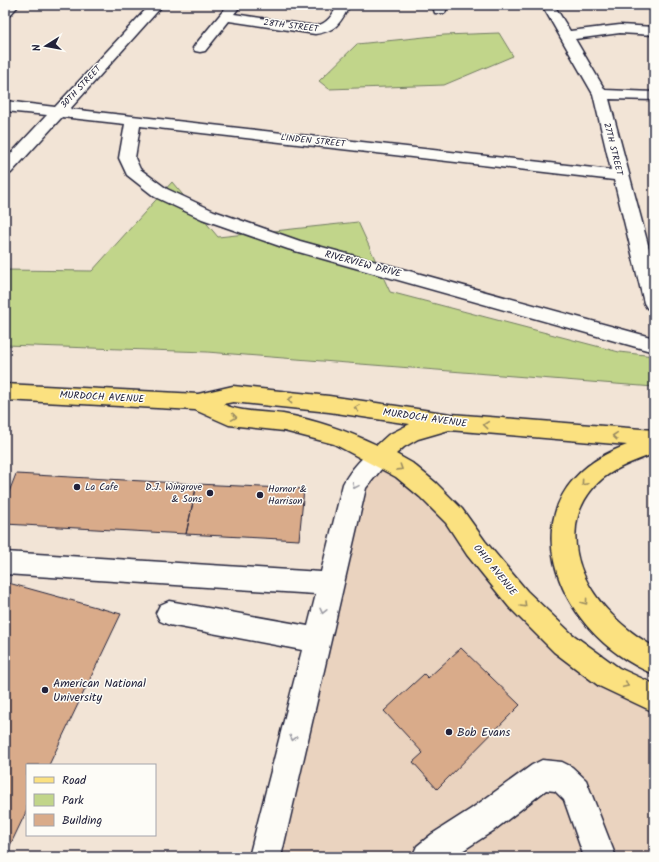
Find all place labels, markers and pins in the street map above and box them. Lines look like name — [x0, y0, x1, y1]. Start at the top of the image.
place label: La Cafe — [85, 479, 119, 495]
place label: D.J. Wingrove & Sons — [145, 479, 203, 507]
place label: Hornor & Harrison — [268, 481, 307, 509]
marker: La Cafe — [72, 482, 82, 492]
marker: D.J. Wingrove & Sons — [205, 488, 215, 498]
marker: Hornor & Harrison — [255, 490, 265, 500]
place label: American National University — [53, 674, 146, 707]
marker: American National University — [40, 685, 50, 695]
place label: Bob Evans — [457, 723, 510, 742]
marker: Bob Evans — [444, 727, 454, 737]

